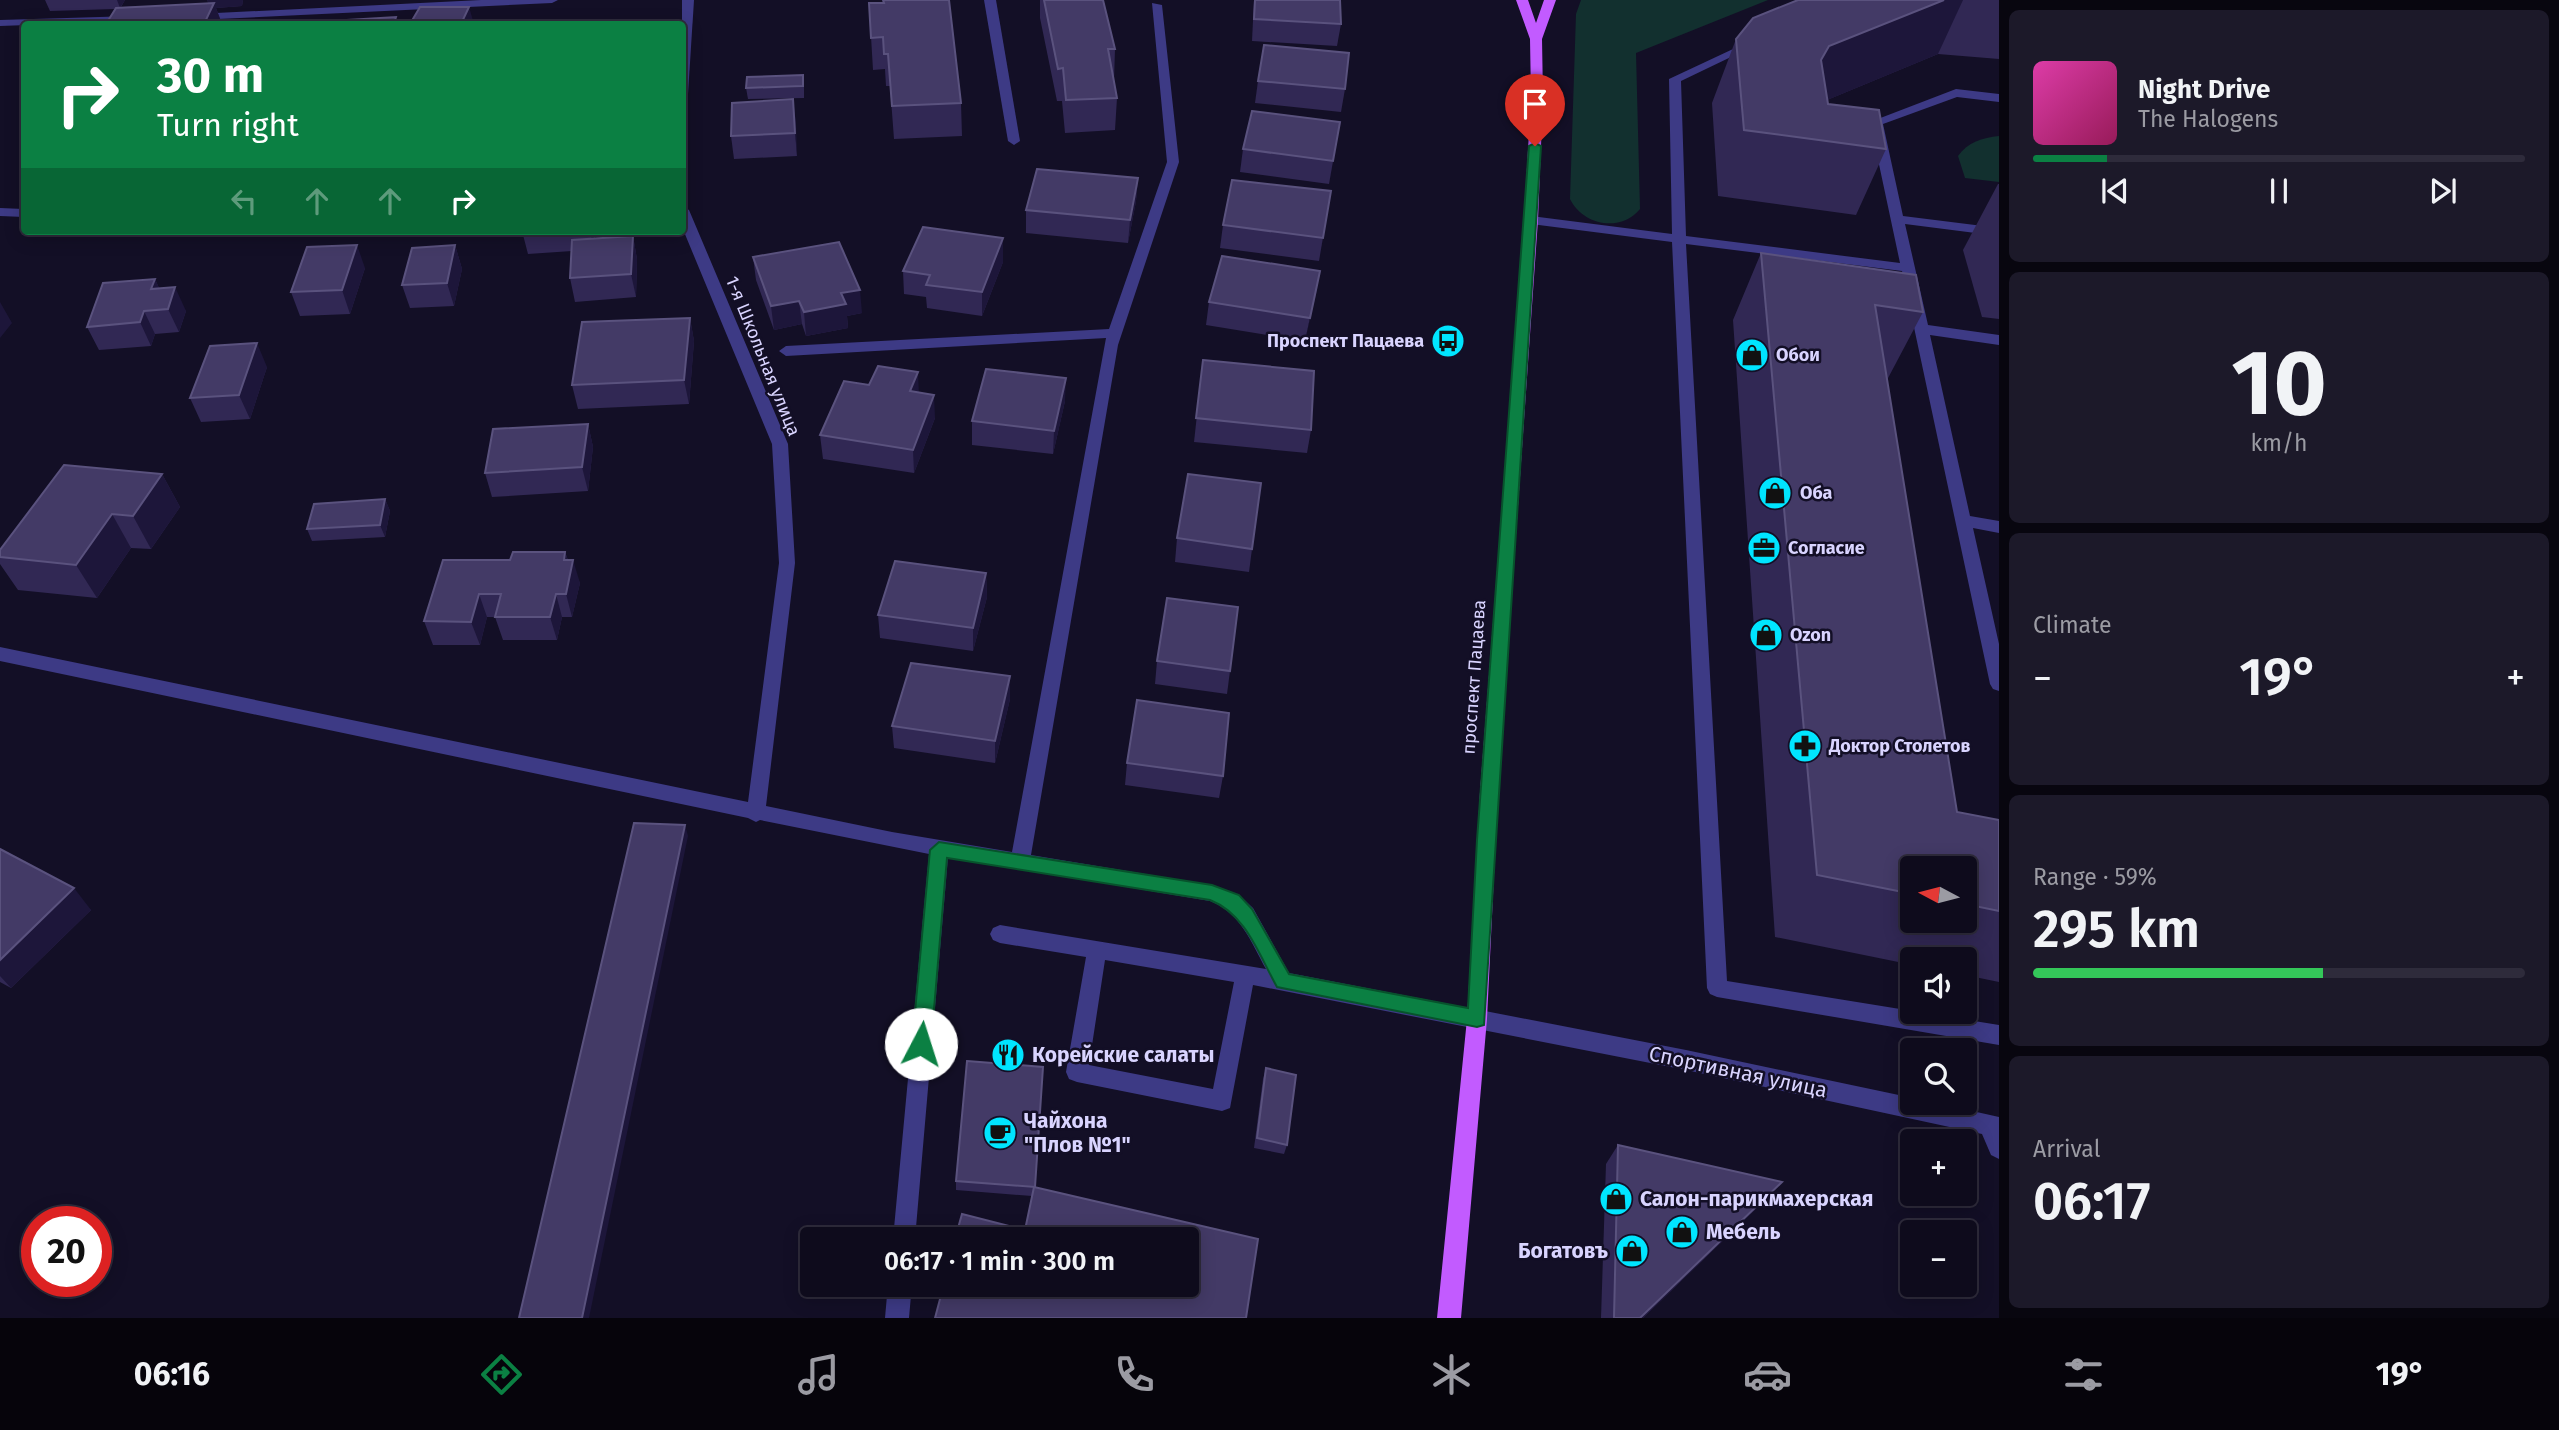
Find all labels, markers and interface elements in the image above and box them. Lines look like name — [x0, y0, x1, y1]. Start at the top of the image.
text: 30 m — [157, 46, 264, 105]
icon: right — [42, 49, 133, 140]
pin — [1505, 74, 1565, 146]
text: Night Drive — [2138, 74, 2270, 105]
icon: arrive — [1516, 85, 1554, 123]
text: The Halogens — [2138, 105, 2278, 133]
text: Turn right — [157, 106, 299, 144]
icon: previous — [2096, 172, 2134, 210]
icon: pause — [2260, 172, 2298, 210]
icon: next — [2424, 172, 2462, 210]
icon: left — [225, 182, 263, 220]
icon: ahead — [298, 182, 336, 220]
icon: ahead — [371, 182, 409, 220]
icon: right — [444, 182, 482, 220]
street label: 1-я Школьная улица — [721, 273, 805, 439]
bus stop icon: Проспект Пацаева — [1429, 322, 1467, 360]
text: 10 — [2231, 329, 2327, 438]
place label: Проспект Пацаева — [1267, 330, 1424, 352]
shop icon: Обои — [1733, 336, 1771, 374]
place label: Обои — [1776, 344, 1820, 366]
text: km/h — [2251, 429, 2307, 457]
shop icon: Оба — [1756, 474, 1794, 512]
place label: Оба — [1800, 482, 1833, 504]
office icon: Согласие — [1745, 529, 1783, 567]
place label: Согласие — [1788, 537, 1865, 559]
street label: проспект Пацаева — [1458, 599, 1490, 755]
text: Climate — [2033, 611, 2112, 639]
shop icon: Ozon — [1747, 616, 1785, 654]
place label: Ozon — [1790, 624, 1831, 646]
text: 19° — [2239, 646, 2319, 709]
text: − — [2033, 655, 2052, 701]
text: + — [2506, 655, 2525, 701]
pharmacy icon: Доктор Столетов — [1786, 727, 1824, 765]
place label: Доктор Столетов — [1828, 735, 1971, 757]
north arrow — [1900, 856, 1978, 933]
map controls — [1900, 856, 1977, 1297]
text: Range · 59% — [2033, 863, 2157, 891]
text: 295 km — [2033, 898, 2200, 961]
button: sound — [1900, 947, 1977, 1024]
position arrow — [884, 1007, 958, 1081]
restaurant icon: Корейские салаты — [989, 1036, 1027, 1074]
button: search — [1900, 1038, 1977, 1115]
street label: Спортивная улица — [1647, 1040, 1829, 1104]
place label: Корейские салаты — [1032, 1042, 1214, 1068]
place label: Чайхона "Плов №1" — [1024, 1108, 1131, 1158]
cafe icon: Чайхона "Плов №1" — [981, 1114, 1019, 1152]
button: + — [1900, 1129, 1977, 1206]
text: Arrival — [2033, 1135, 2100, 1163]
text: 06:17 — [2033, 1170, 2150, 1233]
shop icon: Салон-парикмахерская — [1597, 1180, 1635, 1218]
place label: Салон-парикмахерская — [1640, 1186, 1873, 1212]
speed limit sign: 20 — [21, 1206, 112, 1297]
shop icon: Мебель — [1663, 1213, 1701, 1251]
place label: Мебель — [1706, 1219, 1780, 1245]
button: − — [1900, 1220, 1977, 1297]
shop icon: Богатовъ — [1613, 1232, 1651, 1270]
place label: Богатовъ — [1518, 1238, 1608, 1264]
text: 06:17 · 1 min · 300 m — [884, 1246, 1115, 1277]
icon: directions — [477, 1350, 526, 1399]
icon: music — [794, 1350, 843, 1399]
icon: phone — [1110, 1350, 1159, 1399]
icon: climate — [1427, 1350, 1476, 1399]
icon: car — [1743, 1350, 1792, 1399]
icon: filters — [2059, 1350, 2108, 1399]
text: 06:16 — [134, 1355, 210, 1393]
text: 19° — [2376, 1355, 2425, 1393]

